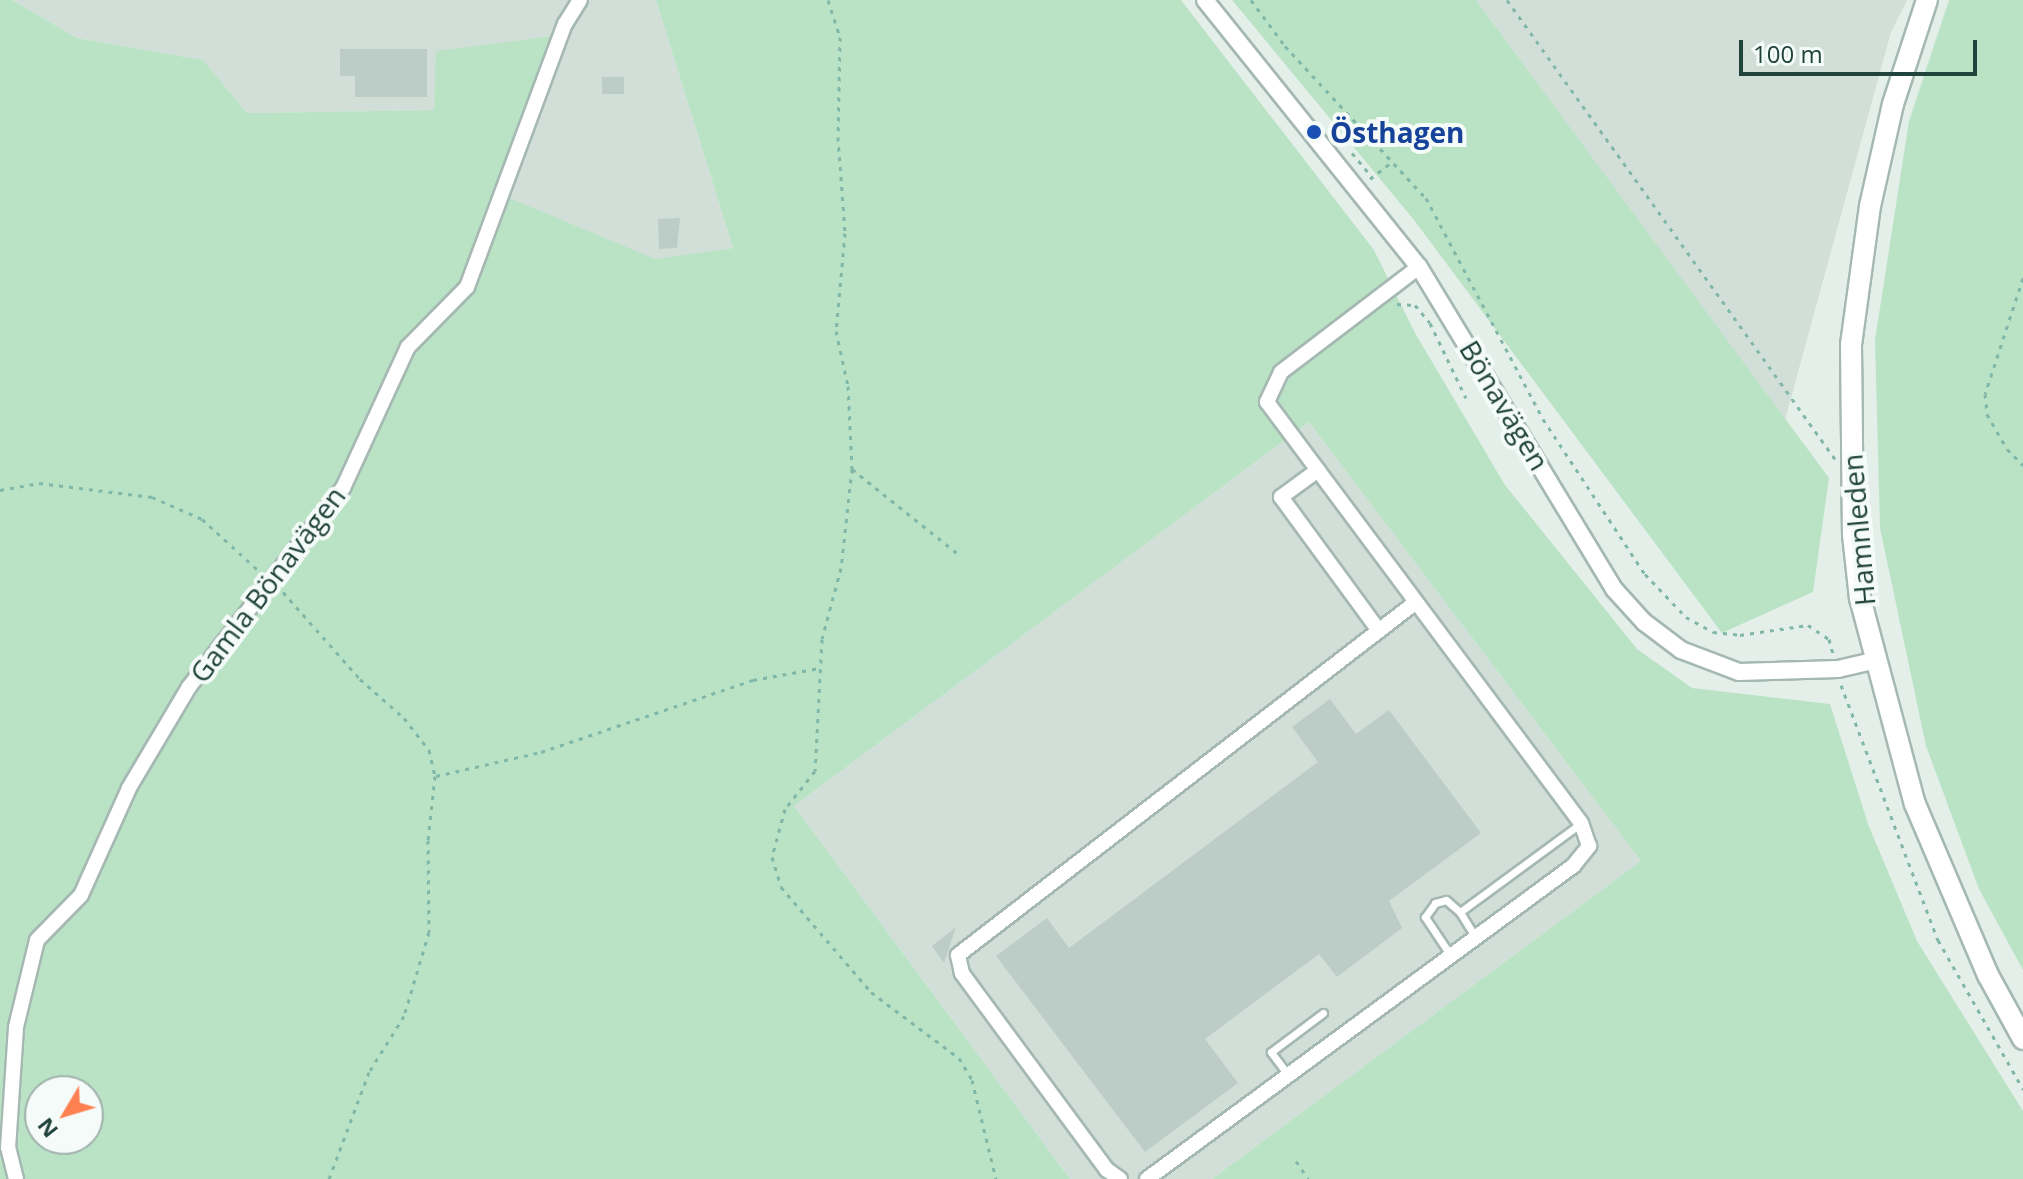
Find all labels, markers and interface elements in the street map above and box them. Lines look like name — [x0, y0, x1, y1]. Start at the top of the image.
scale bar — [1743, 24, 1981, 74]
text: 100 m — [1753, 37, 1823, 70]
place label: Östhagen — [1330, 115, 1464, 149]
marker: Östhagen — [1305, 123, 1323, 141]
street label: Bönavägen — [1453, 334, 1557, 476]
street label: Hamnleden — [1835, 453, 1881, 607]
street label: Gamla Bönavägen — [182, 479, 352, 689]
north arrow — [24, 1075, 104, 1155]
text: N — [29, 1112, 64, 1145]

